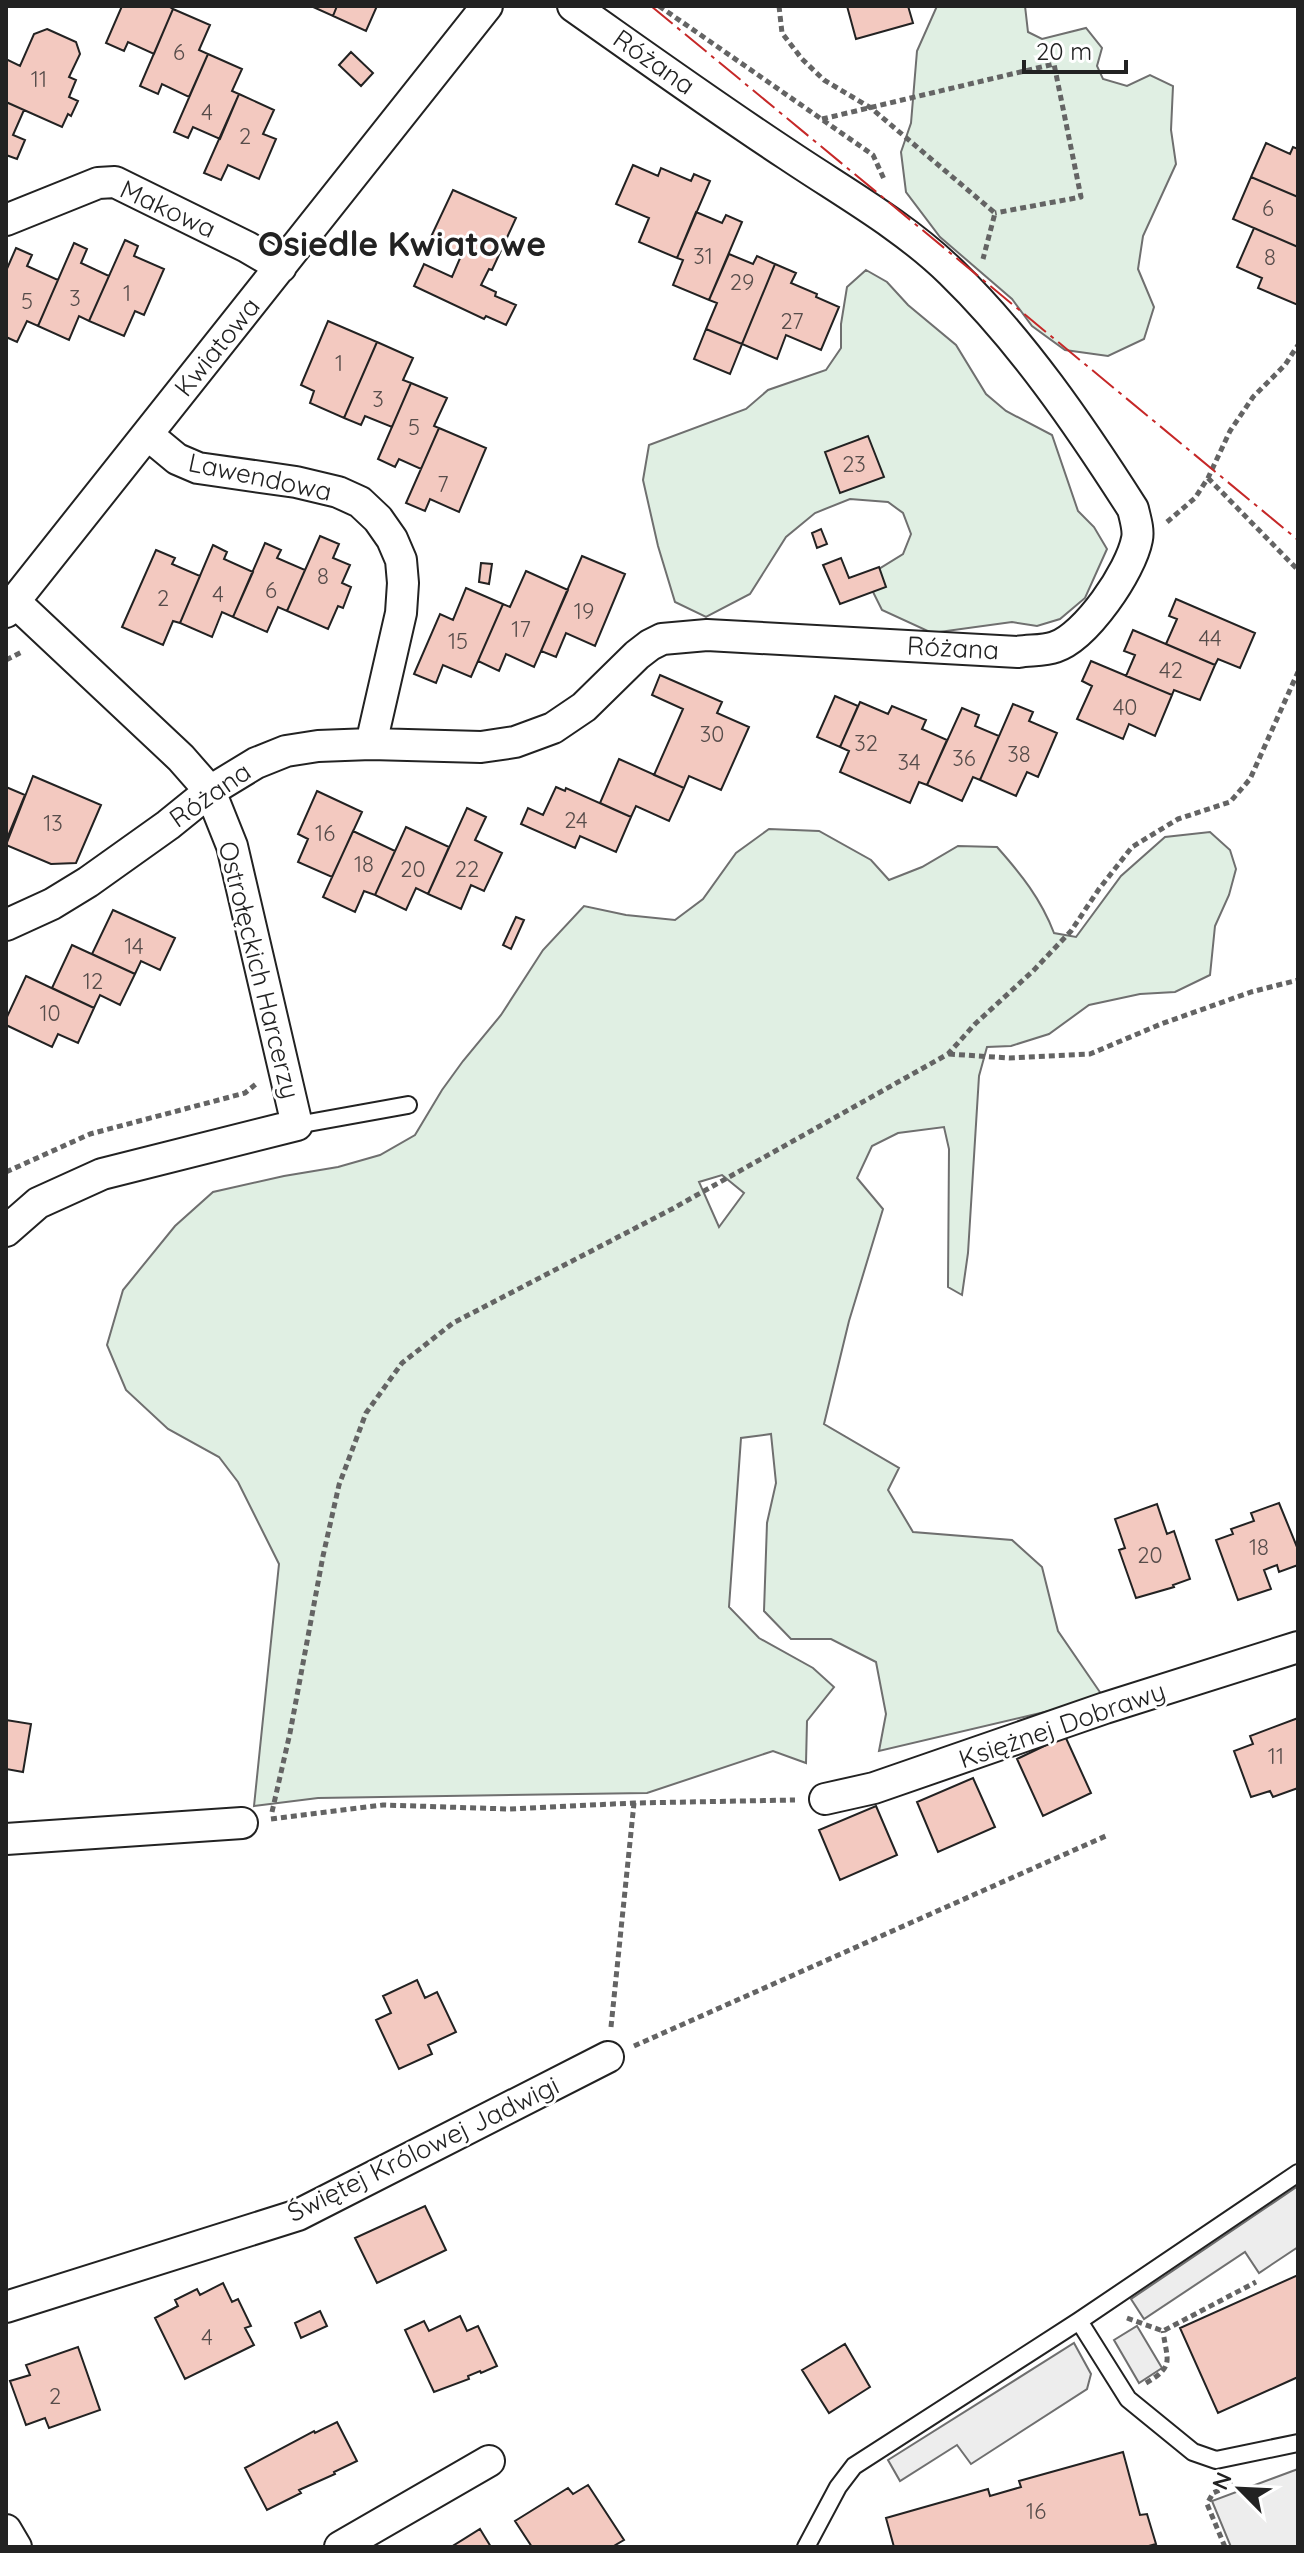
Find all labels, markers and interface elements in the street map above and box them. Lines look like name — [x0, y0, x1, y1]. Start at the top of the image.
street label: Różana — [607, 22, 701, 102]
scale bar — [1024, 24, 1126, 74]
text: 20 m — [1036, 36, 1092, 66]
house number: 6 — [173, 38, 185, 66]
house number: 11 — [31, 65, 47, 93]
house number: 4 — [201, 98, 213, 126]
house number: 2 — [239, 122, 251, 150]
street label: Makowa — [115, 172, 221, 245]
house number: 6 — [1262, 194, 1274, 222]
district label: Osiedle Kwiatowe — [258, 222, 546, 265]
house number: 31 — [693, 242, 713, 270]
house number: 8 — [1264, 243, 1276, 271]
house number: 29 — [730, 268, 754, 296]
house number: 1 — [123, 279, 131, 307]
house number: 3 — [69, 284, 81, 312]
house number: 5 — [21, 287, 33, 315]
street label: Kwiatowa — [167, 291, 267, 403]
house number: 27 — [780, 307, 804, 335]
house number: 1 — [335, 349, 343, 377]
house number: 3 — [372, 385, 384, 413]
house number: 5 — [408, 413, 420, 441]
street label: Lawendowa — [185, 445, 335, 508]
house number: 23 — [842, 450, 866, 478]
house number: 7 — [437, 470, 449, 498]
house number: 8 — [317, 562, 329, 590]
house number: 6 — [265, 576, 277, 604]
house number: 4 — [212, 580, 224, 608]
house number: 2 — [157, 584, 169, 612]
house number: 19 — [574, 597, 594, 625]
house number: 17 — [511, 615, 531, 643]
house number: 44 — [1198, 624, 1222, 652]
house number: 15 — [448, 627, 468, 655]
street label: Różana — [906, 629, 1000, 666]
house number: 42 — [1159, 656, 1183, 684]
house number: 40 — [1113, 693, 1137, 721]
house number: 30 — [700, 720, 724, 748]
house number: 32 — [854, 729, 878, 757]
house number: 38 — [1007, 740, 1031, 768]
house number: 36 — [952, 744, 976, 772]
house number: 34 — [897, 748, 921, 776]
street label: Różana — [163, 755, 257, 835]
house number: 24 — [564, 806, 588, 834]
house number: 13 — [43, 809, 63, 837]
house number: 16 — [315, 819, 335, 847]
street label: Ostrołęckich Harcerzy — [211, 838, 307, 1102]
house number: 18 — [354, 850, 374, 878]
house number: 20 — [400, 855, 426, 883]
house number: 22 — [455, 855, 479, 883]
house number: 14 — [124, 932, 144, 960]
house number: 12 — [83, 967, 103, 995]
house number: 10 — [39, 999, 61, 1027]
house number: 18 — [1249, 1533, 1269, 1561]
house number: 20 — [1137, 1541, 1163, 1569]
street label: Księżnej Dobrawy — [954, 1674, 1169, 1775]
house number: 11 — [1268, 1742, 1284, 1770]
street label: Świętej Królowej Jadwigi — [282, 2068, 564, 2229]
house number: 4 — [201, 2323, 213, 2351]
house number: 2 — [49, 2382, 61, 2410]
north arrow — [1200, 2449, 1280, 2529]
text: N — [1206, 2468, 1238, 2494]
house number: 16 — [1026, 2497, 1046, 2525]

